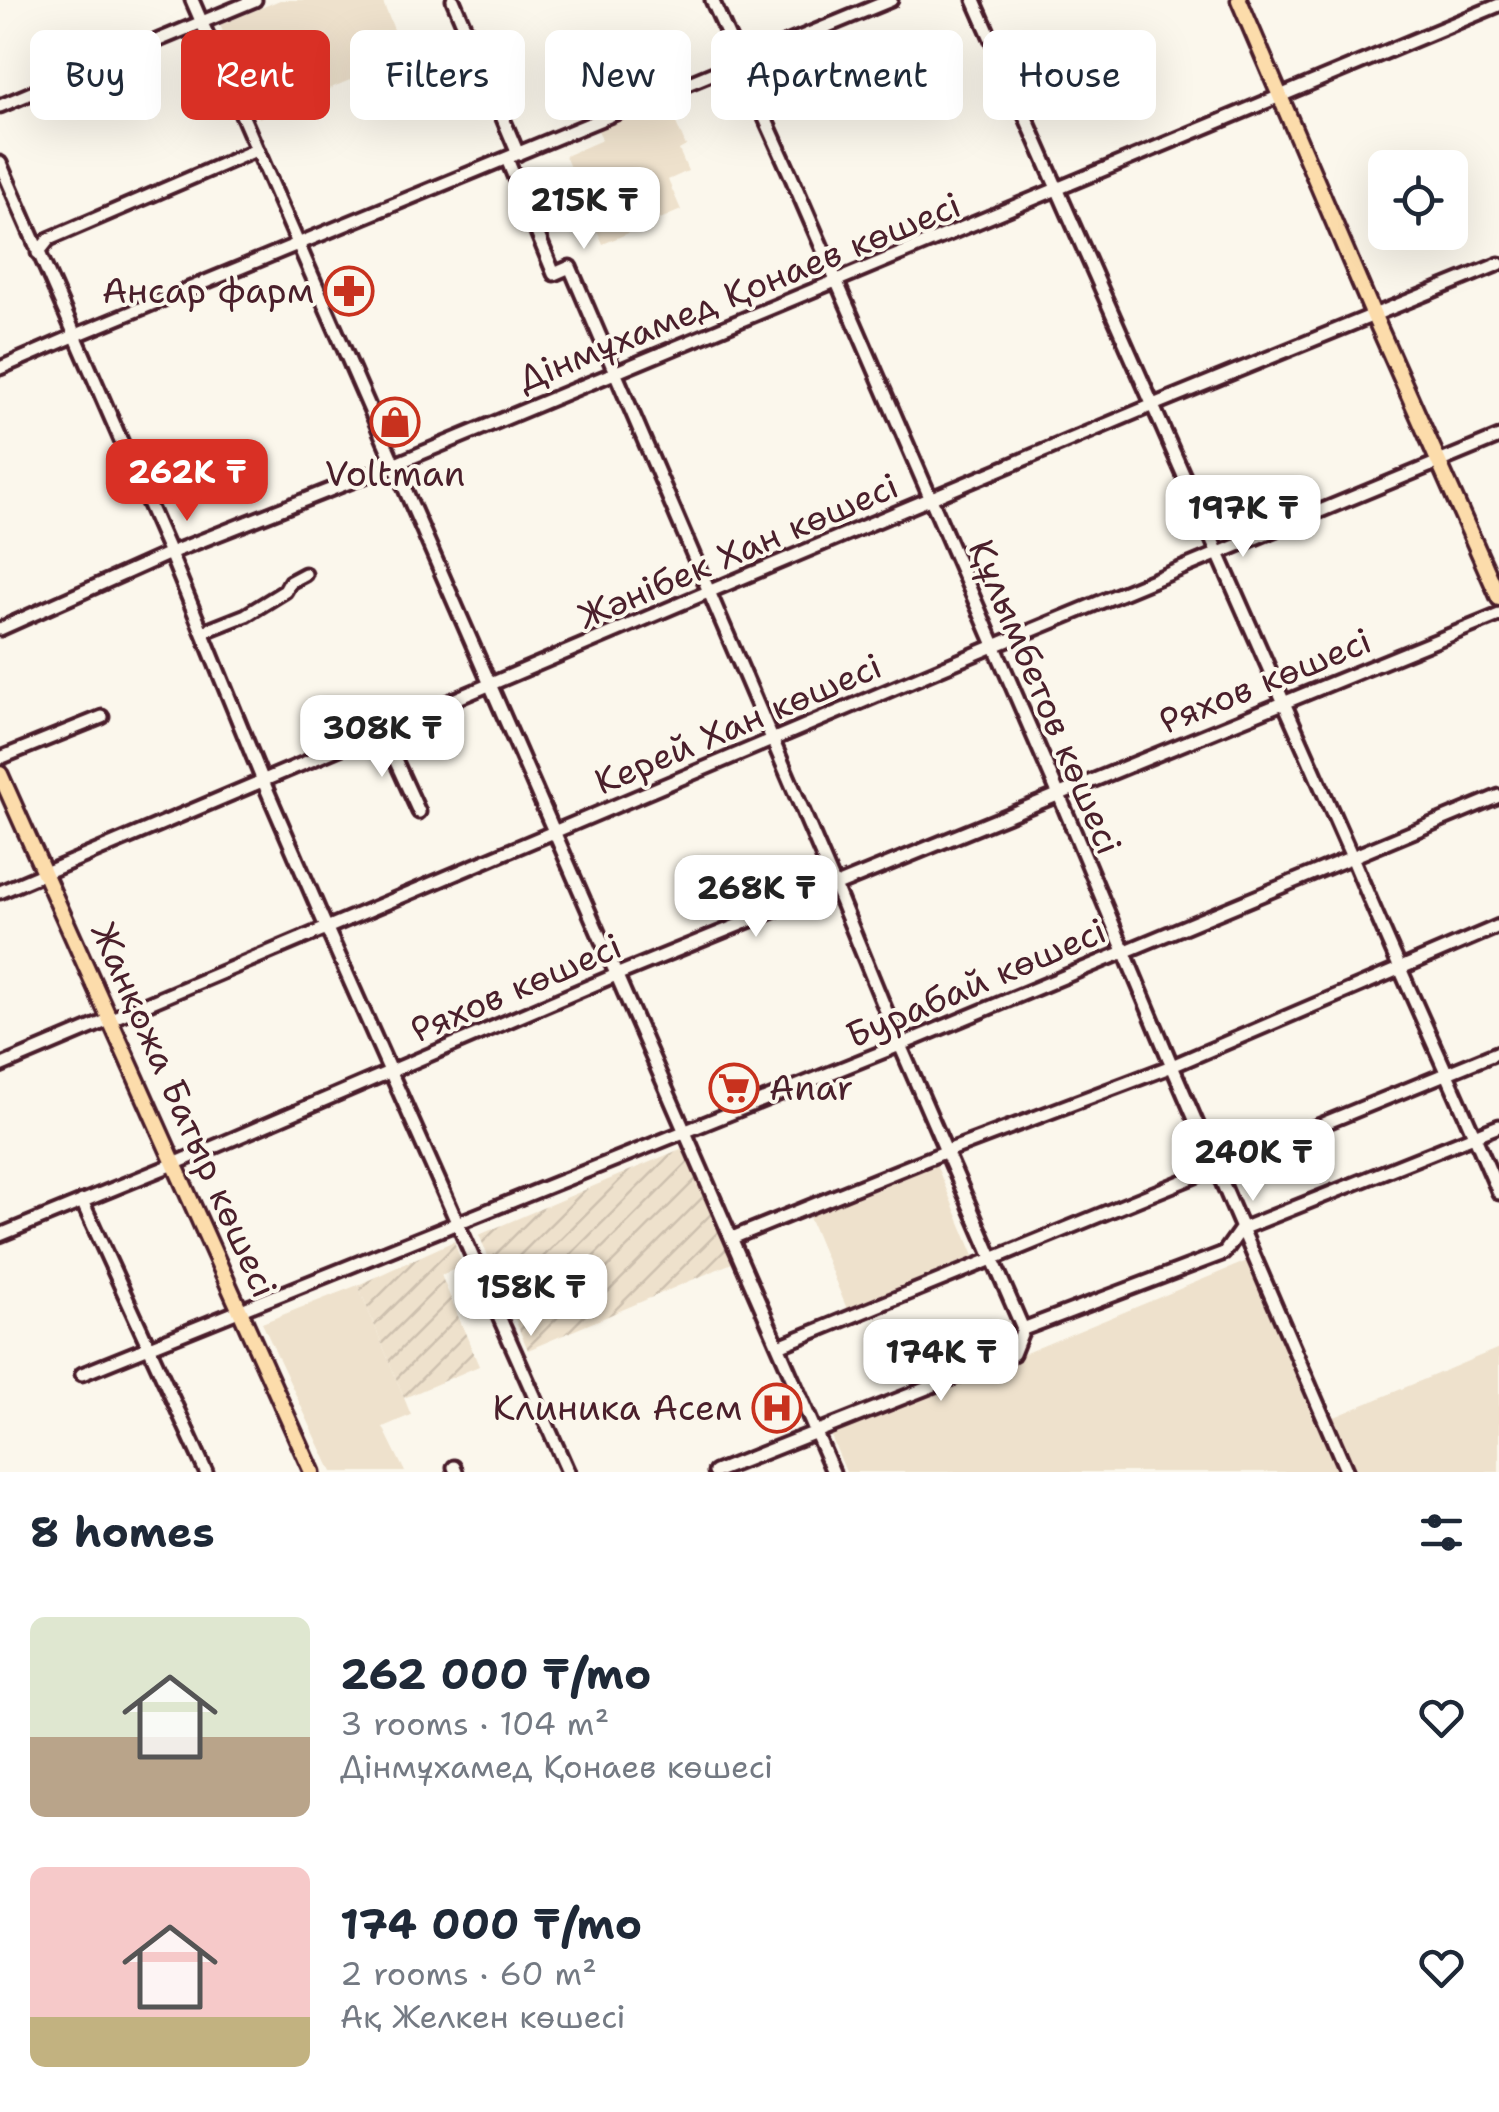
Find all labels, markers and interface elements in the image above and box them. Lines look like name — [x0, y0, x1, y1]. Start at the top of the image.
chip: Buy — [30, 30, 161, 120]
chip: Rent — [181, 30, 330, 120]
chip: Filters — [350, 30, 525, 120]
chip: New — [545, 30, 691, 120]
chip: Apartment — [711, 30, 963, 120]
chip: House — [983, 30, 1156, 120]
map controls — [1368, 150, 1468, 250]
button: locate — [1368, 150, 1468, 250]
pin: 215K ₸ — [503, 167, 665, 252]
text: 215K ₸ — [530, 178, 638, 221]
street label: Дінмұхамед Қонаев көшесі — [510, 181, 967, 402]
pharmacy icon: Ансар фарм — [323, 265, 375, 317]
place label: Ансар фарм — [102, 267, 314, 314]
shop icon: Voltman — [369, 396, 421, 448]
pin: 262K ₸ — [106, 439, 268, 524]
text: 262K ₸ — [128, 450, 246, 493]
place label: Voltman — [325, 450, 465, 497]
street label: Жәнібек Хан көшесі — [570, 462, 905, 639]
pin: 197K ₸ — [1162, 475, 1324, 560]
text: 197K ₸ — [1188, 486, 1298, 529]
street label: Құлымбетов көшесі — [958, 532, 1133, 861]
street label: Ряхов көшесі — [1152, 617, 1378, 744]
street label: Керей Хан көшесі — [587, 642, 888, 805]
pin: 308K ₸ — [301, 695, 463, 780]
text: 308K ₸ — [322, 706, 442, 749]
pin: 268K ₸ — [675, 855, 837, 940]
text: 268K ₸ — [696, 866, 816, 909]
street label: Бурабай көшесі — [839, 907, 1113, 1058]
street label: Жанқожа Батыр көшесі — [80, 915, 289, 1305]
street label: Ряхов көшесі — [403, 922, 628, 1053]
supermarket icon: Anar — [708, 1062, 760, 1114]
place label: Anar — [769, 1064, 853, 1111]
pin: 240K ₸ — [1172, 1119, 1334, 1204]
text: 240K ₸ — [1194, 1130, 1312, 1173]
pin: 158K ₸ — [450, 1254, 612, 1339]
text: 158K ₸ — [476, 1265, 586, 1308]
pin: 174K ₸ — [860, 1319, 1022, 1404]
text: 174K ₸ — [885, 1330, 997, 1373]
hospital icon: Клиника Асем — [751, 1382, 803, 1434]
place label: Клиника Асем — [493, 1384, 742, 1431]
text: 8 homes — [30, 1504, 215, 1560]
icon: filters — [1414, 1505, 1469, 1560]
text: 262 000 ₸/mo — [340, 1646, 651, 1702]
icon: home — [110, 1657, 230, 1777]
icon: heart — [1414, 1690, 1469, 1745]
text: 3 rooms · 104 m² — [340, 1702, 609, 1745]
text: Дінмұхамед Қонаев көшесі — [340, 1745, 773, 1788]
text: 174 000 ₸/mo — [340, 1896, 642, 1952]
icon: home — [110, 1907, 230, 2027]
icon: heart — [1414, 1940, 1469, 1995]
text: 2 rooms · 60 m² — [340, 1952, 597, 1995]
text: Ақ Желкен көшесі — [340, 1995, 626, 2038]

